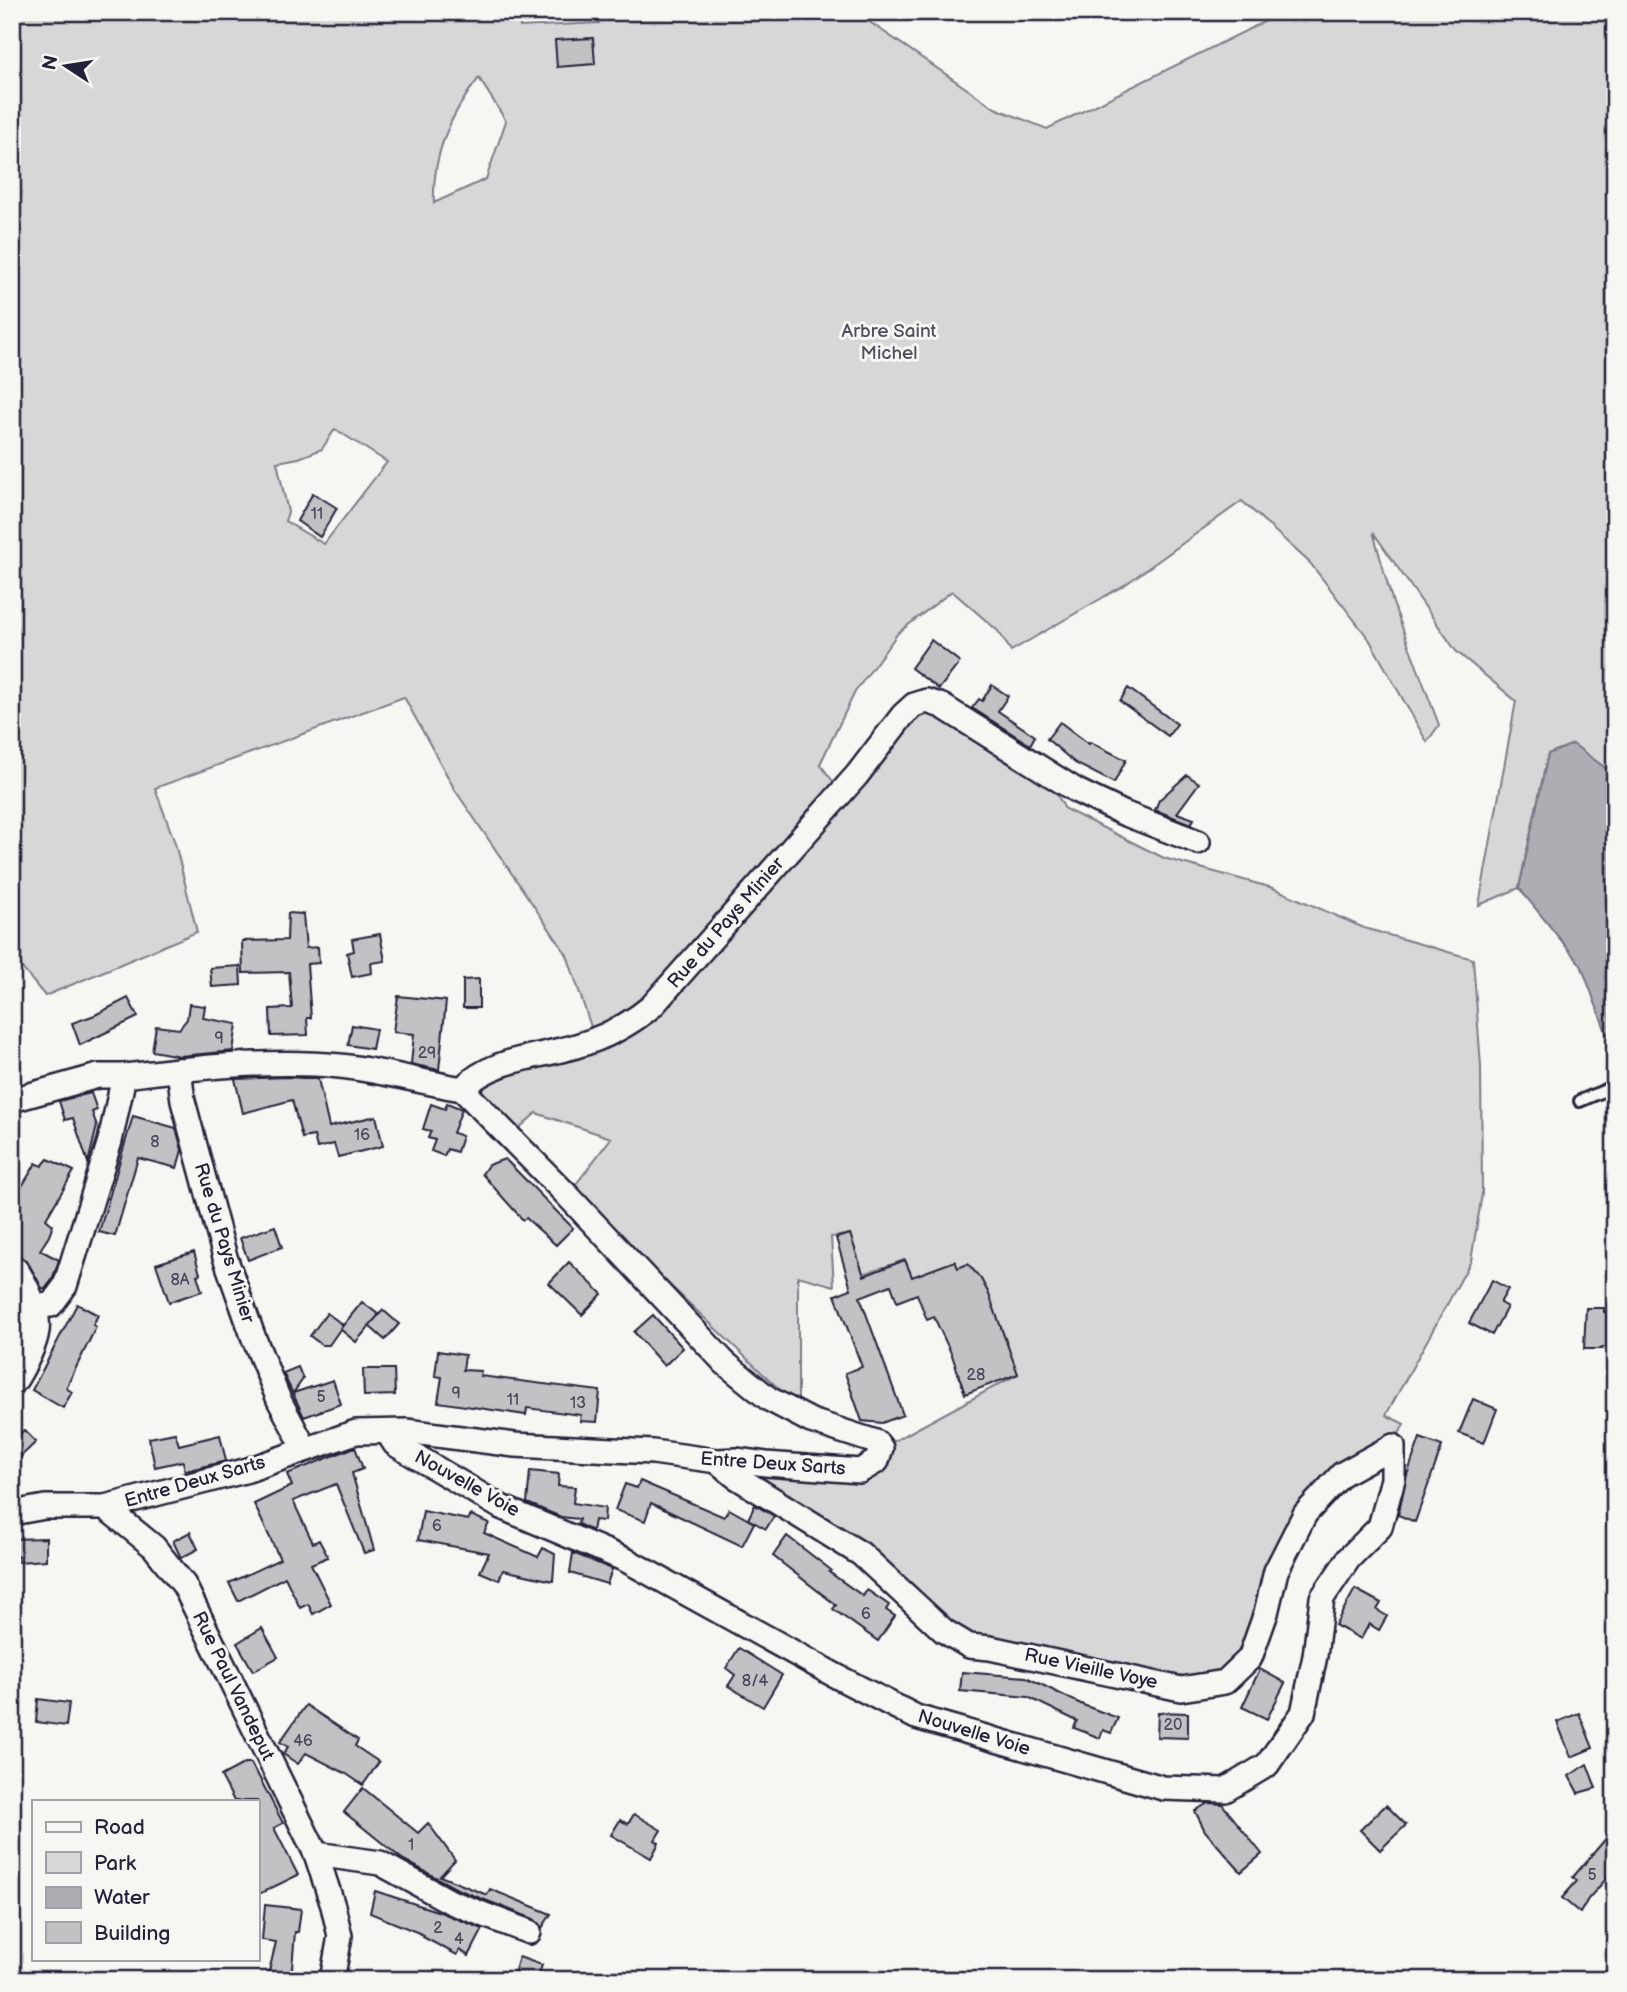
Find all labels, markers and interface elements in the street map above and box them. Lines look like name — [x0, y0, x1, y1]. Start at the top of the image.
north arrow — [32, 32, 102, 102]
text: N — [38, 53, 64, 72]
park label: Arbre Saint Michel — [842, 320, 937, 365]
house number: 11 — [311, 505, 323, 524]
street label: Rue du Pays Minier — [663, 852, 790, 993]
house number: 9 — [214, 1029, 224, 1048]
house number: 29 — [418, 1044, 436, 1063]
house number: 16 — [354, 1126, 370, 1145]
house number: 8 — [150, 1133, 160, 1152]
street label: Rue du Pays Minier — [189, 1160, 260, 1327]
house number: 8A — [170, 1271, 190, 1290]
house number: 28 — [967, 1366, 985, 1385]
house number: 9 — [451, 1384, 461, 1403]
house number: 5 — [316, 1388, 326, 1407]
house number: 11 — [507, 1391, 519, 1410]
house number: 13 — [570, 1394, 586, 1413]
street label: Nouvelle Voie — [410, 1446, 524, 1522]
street label: Entre Deux Sarts — [700, 1447, 846, 1481]
street label: Entre Deux Sarts — [122, 1451, 268, 1513]
house number: 6 — [432, 1517, 442, 1536]
house number: 6 — [861, 1605, 871, 1624]
street label: Rue Paul Vandeput — [187, 1608, 279, 1764]
street label: Rue Vieille Voye — [1022, 1644, 1160, 1694]
house number: 8/4 — [742, 1672, 768, 1691]
street label: Nouvelle Voie — [915, 1705, 1033, 1761]
house number: 20 — [1164, 1716, 1182, 1735]
house number: 46 — [293, 1732, 313, 1751]
legend — [32, 1800, 259, 1960]
text: Road — [94, 1815, 145, 1840]
house number: 1 — [408, 1836, 414, 1855]
text: Park — [94, 1851, 137, 1876]
house number: 5 — [1587, 1866, 1597, 1885]
text: Water — [94, 1885, 150, 1910]
house number: 2 — [433, 1919, 443, 1938]
text: Building — [94, 1921, 170, 1946]
house number: 4 — [454, 1930, 464, 1949]

